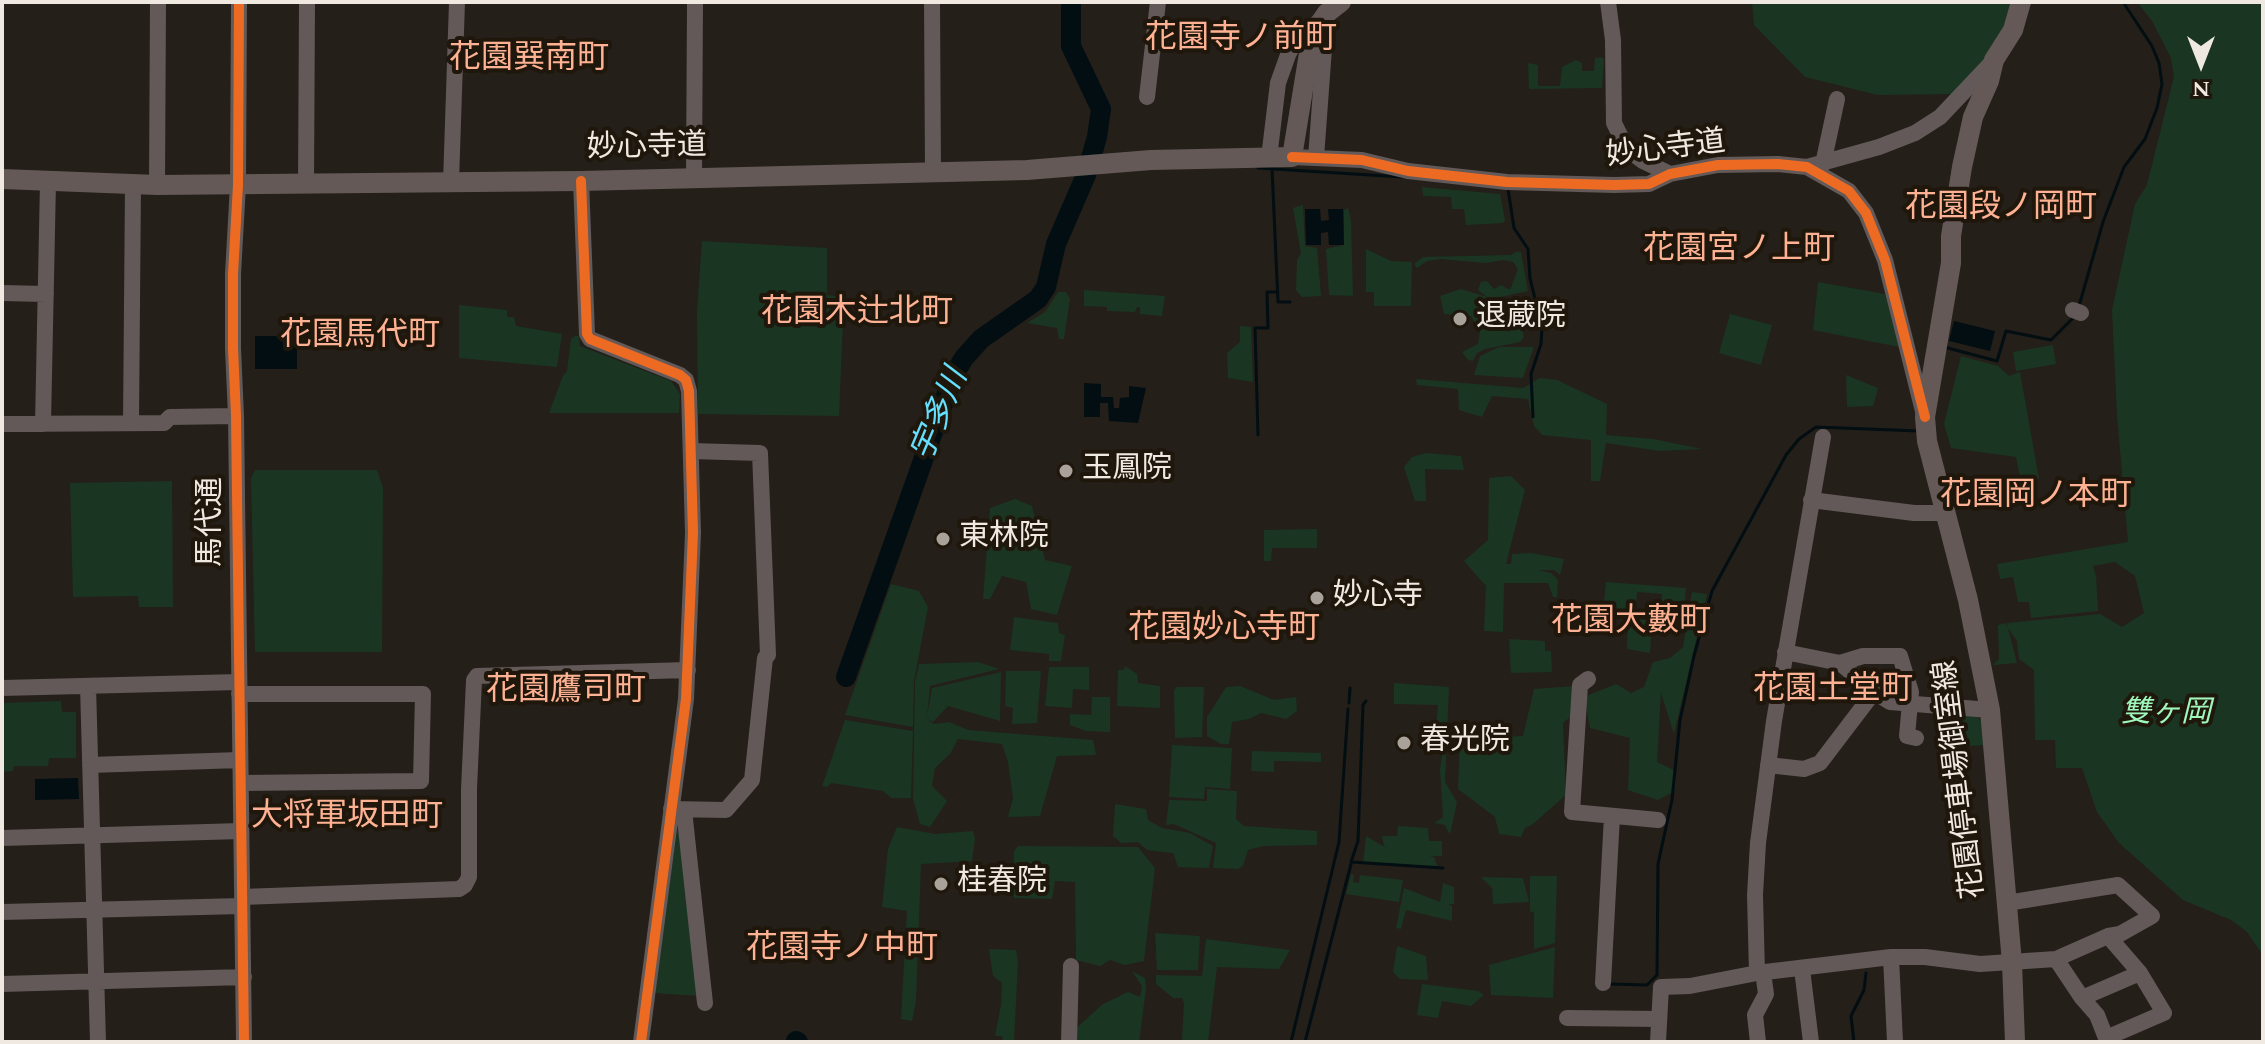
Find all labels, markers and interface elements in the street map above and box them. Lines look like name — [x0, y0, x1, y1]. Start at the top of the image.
district label: 花園寺ノ前町 — [1145, 22, 1337, 60]
north arrow — [2161, 24, 2241, 104]
district label: 花園巽南町 — [449, 42, 609, 80]
text: N — [2192, 72, 2210, 105]
street label: 妙心寺道 — [1604, 126, 1728, 176]
street label: 妙心寺道 — [587, 130, 707, 168]
district label: 花園段ノ岡町 — [1905, 191, 2097, 229]
district label: 花園宮ノ上町 — [1643, 233, 1835, 271]
district label: 花園木辻北町 — [761, 296, 953, 334]
place label: 退蔵院 — [1476, 301, 1566, 337]
marker: 退蔵院 — [1451, 310, 1469, 328]
district label: 花園馬代町 — [280, 319, 440, 357]
water label: 宇多川 — [906, 364, 978, 468]
place label: 玉鳳院 — [1082, 453, 1172, 489]
marker: 玉鳳院 — [1057, 462, 1075, 480]
street label: 馬代通 — [195, 477, 231, 567]
district label: 花園岡ノ本町 — [1940, 479, 2132, 517]
place label: 東林院 — [959, 521, 1049, 557]
marker: 東林院 — [934, 530, 952, 548]
place label: 妙心寺 — [1333, 580, 1423, 616]
marker: 妙心寺 — [1308, 589, 1326, 607]
district label: 花園大藪町 — [1551, 605, 1711, 643]
district label: 花園妙心寺町 — [1128, 612, 1320, 650]
street label: 花園停車場御室線 — [1930, 658, 1994, 900]
district label: 花園土堂町 — [1753, 673, 1913, 711]
district label: 花園鷹司町 — [486, 674, 646, 712]
park label: 雙ヶ岡 — [2121, 697, 2211, 733]
place label: 春光院 — [1420, 725, 1510, 761]
marker: 春光院 — [1395, 734, 1413, 752]
district label: 大将軍坂田町 — [251, 800, 443, 838]
place label: 桂春院 — [957, 866, 1047, 902]
marker: 桂春院 — [932, 875, 950, 893]
district label: 花園寺ノ中町 — [746, 932, 938, 970]

